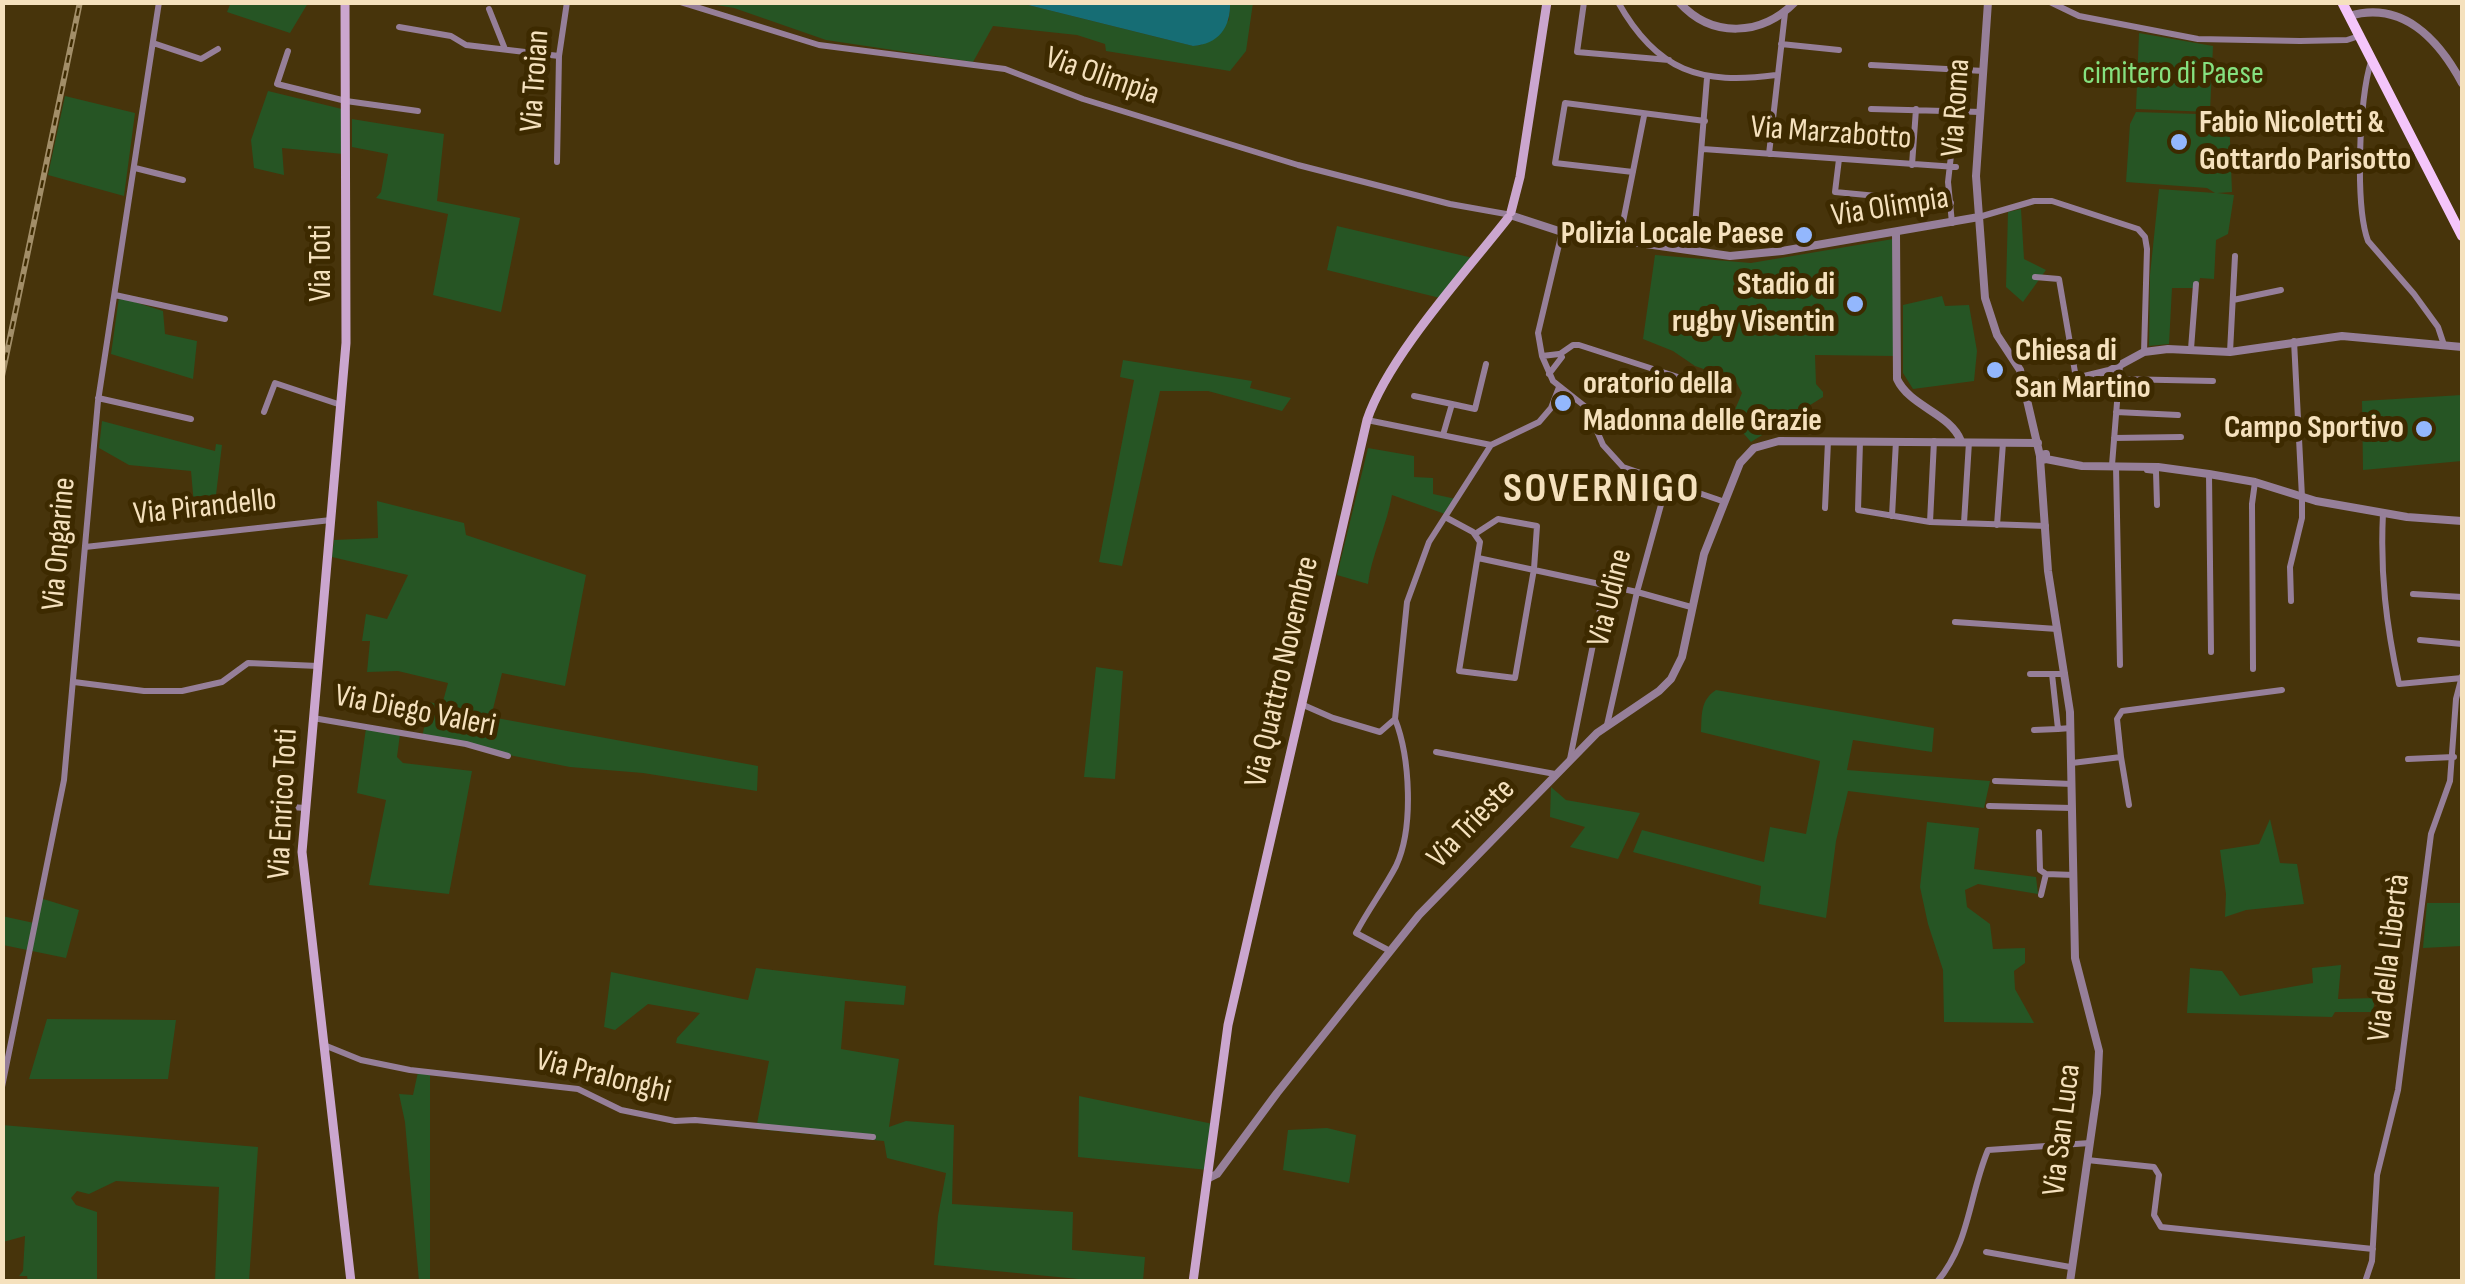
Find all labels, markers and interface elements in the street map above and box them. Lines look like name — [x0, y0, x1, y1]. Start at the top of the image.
street label: Via Troian — [513, 29, 559, 133]
street label: Via Olimpia — [1040, 40, 1164, 114]
park label: cimitero di Paese — [2082, 56, 2264, 94]
street label: Via Roma — [1934, 58, 1980, 158]
place label: Fabio Nicoletti & Gottardo Parisotto — [2199, 105, 2411, 180]
street label: Via Marzabotto — [1749, 109, 1913, 159]
marker: Fabio Nicoletti & Gottardo Parisotto — [2168, 131, 2190, 153]
street label: Via Olimpia — [1829, 180, 1951, 236]
place label: Polizia Locale Paese — [1561, 216, 1784, 254]
street label: Via Toti — [303, 224, 341, 302]
marker: Polizia Locale Paese — [1793, 224, 1815, 246]
place label: Stadio di rugby Visentin — [1672, 267, 1835, 342]
marker: Stadio di rugby Visentin — [1844, 293, 1866, 315]
place label: Chiesa di San Martino — [2015, 333, 2151, 408]
marker: Chiesa di San Martino — [1984, 359, 2006, 381]
place label: oratorio della Madonna delle Grazie — [1583, 366, 1822, 441]
marker: oratorio della Madonna delle Grazie — [1552, 392, 1574, 414]
place label: Campo Sportivo — [2224, 410, 2404, 448]
marker: Campo Sportivo — [2413, 418, 2435, 440]
district label: SOVERNIGO — [1503, 465, 1701, 515]
street label: Via Ongarine — [35, 476, 85, 612]
street label: Via Pirandello — [132, 481, 278, 535]
street label: Via Udine — [1580, 545, 1642, 651]
street label: Via Quattro Novembre — [1238, 553, 1328, 791]
street label: Via Diego Valeri — [331, 678, 499, 746]
street label: Via Enrico Toti — [261, 728, 307, 880]
street label: Via Trieste — [1420, 771, 1524, 877]
street label: Via della Libertà — [2361, 872, 2419, 1044]
street label: Via Pralonghi — [532, 1042, 674, 1112]
street label: Via San Luca — [2036, 1062, 2090, 1198]

